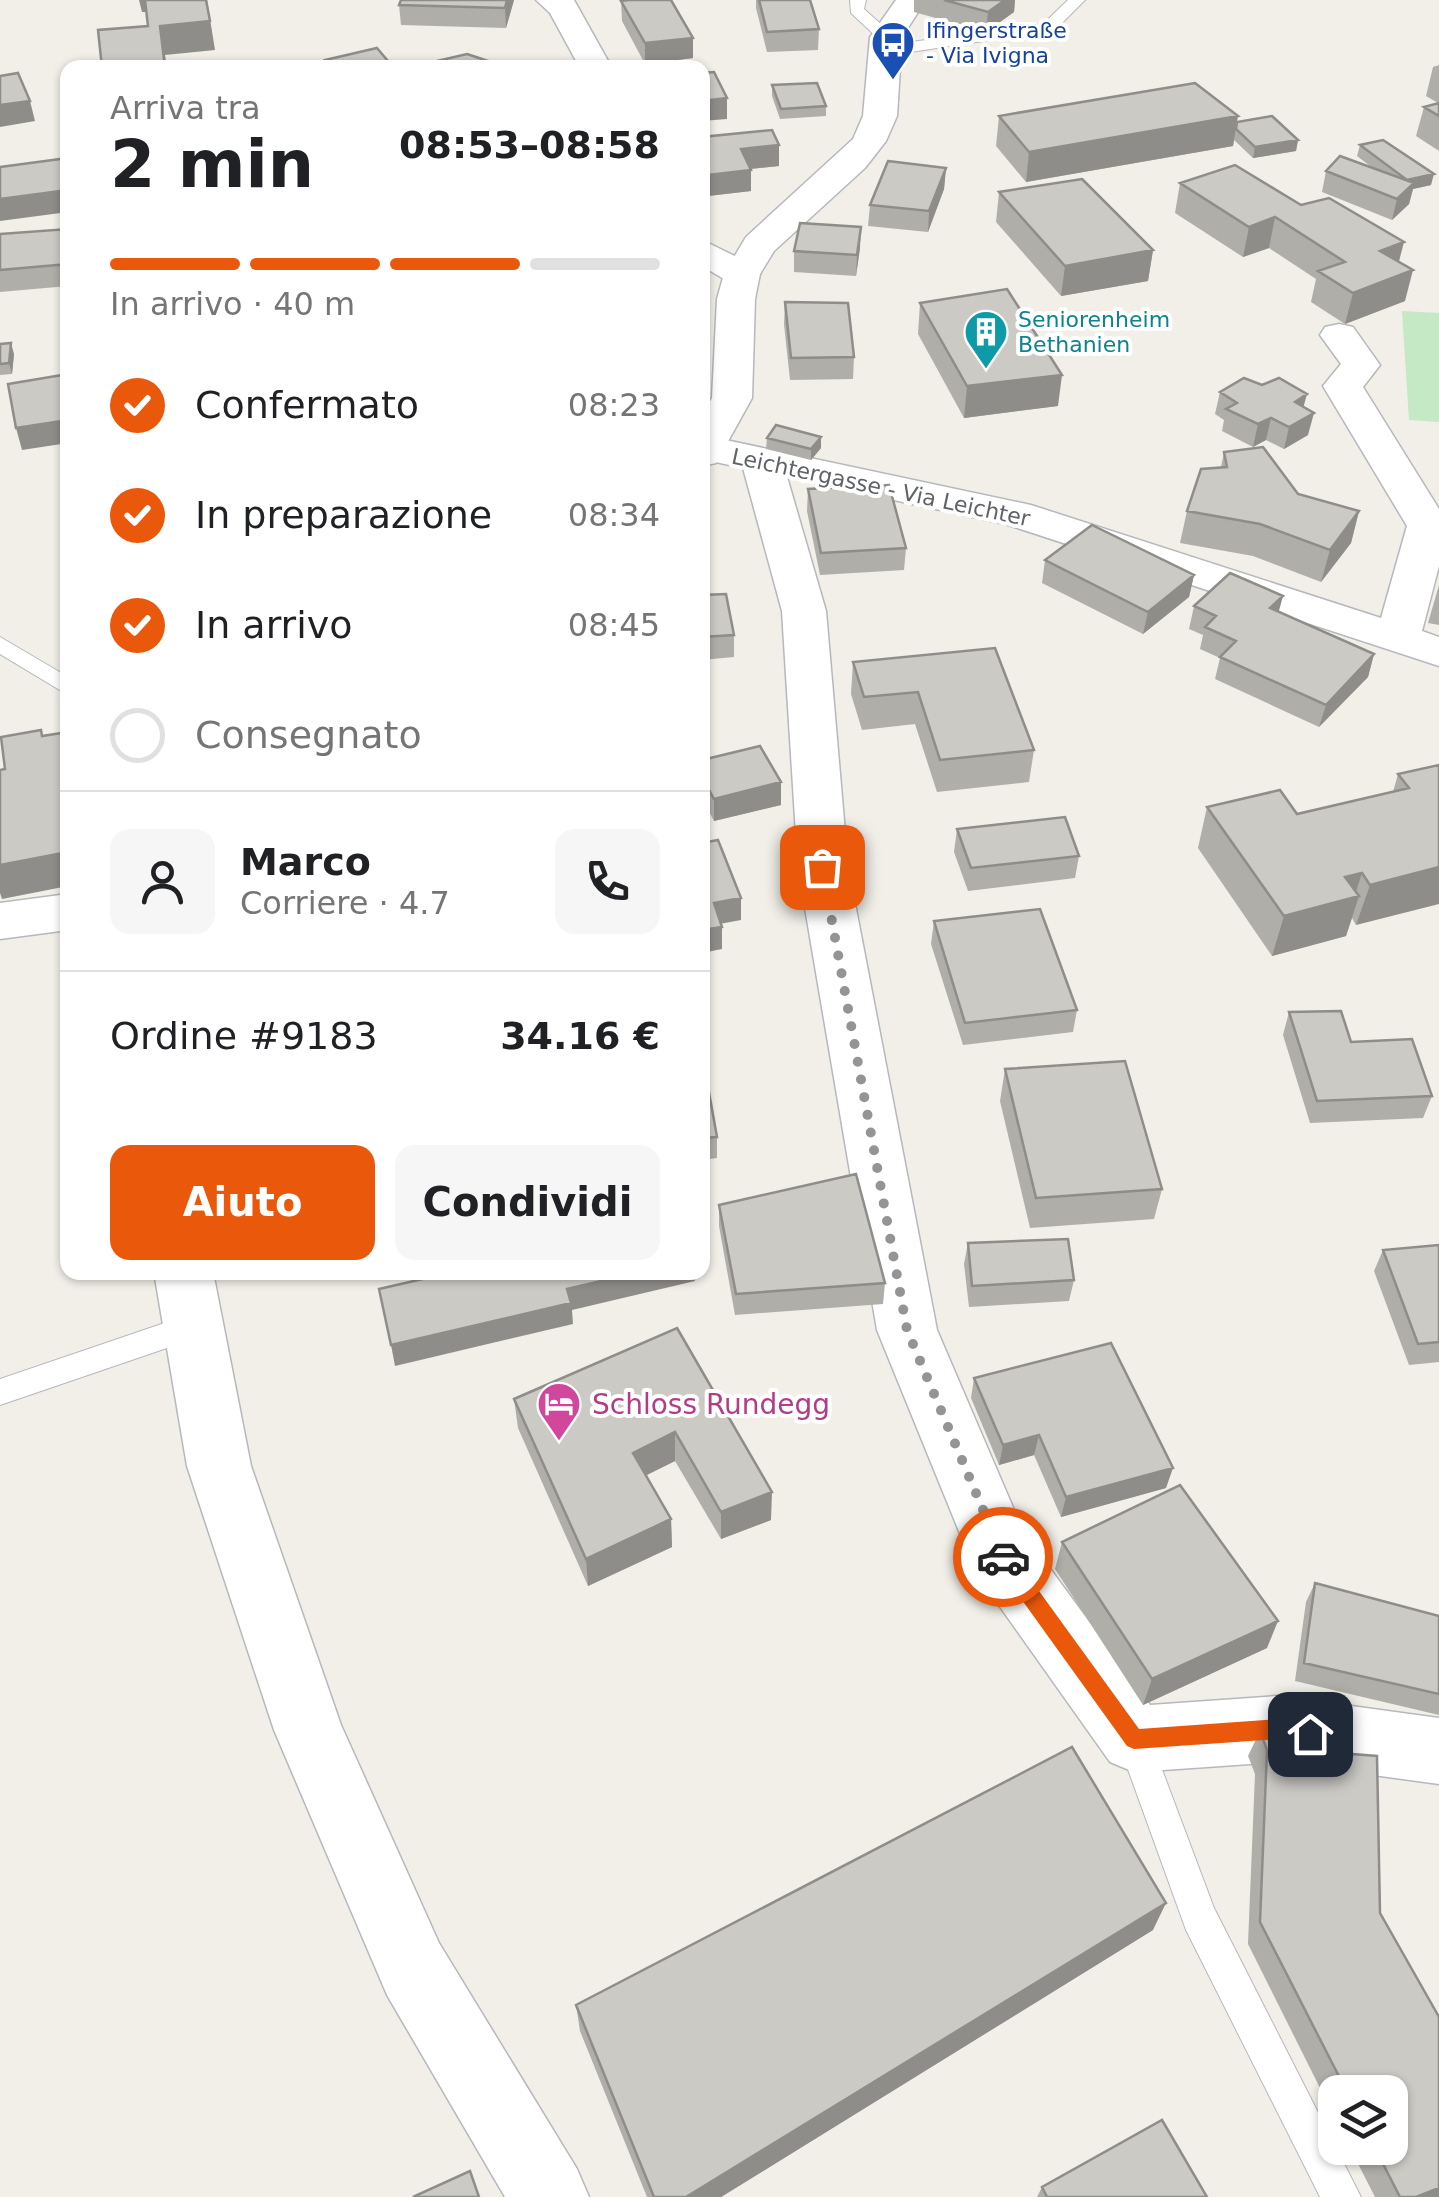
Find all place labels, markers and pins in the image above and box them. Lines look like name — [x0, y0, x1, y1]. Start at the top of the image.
place label: Ifingerstraße - Via Ivigna — [926, 18, 1067, 68]
bus stop icon: Ifingerstraße - Via Ivigna — [870, 20, 916, 81]
place label: Seniorenheim Bethanien — [1018, 307, 1170, 357]
building icon: Seniorenheim Bethanien — [963, 309, 1009, 370]
pin — [780, 825, 865, 910]
hotel icon: Schloss Rundegg — [536, 1381, 582, 1442]
place label: Schloss Rundegg — [592, 1388, 830, 1421]
pin — [1268, 1692, 1353, 1777]

